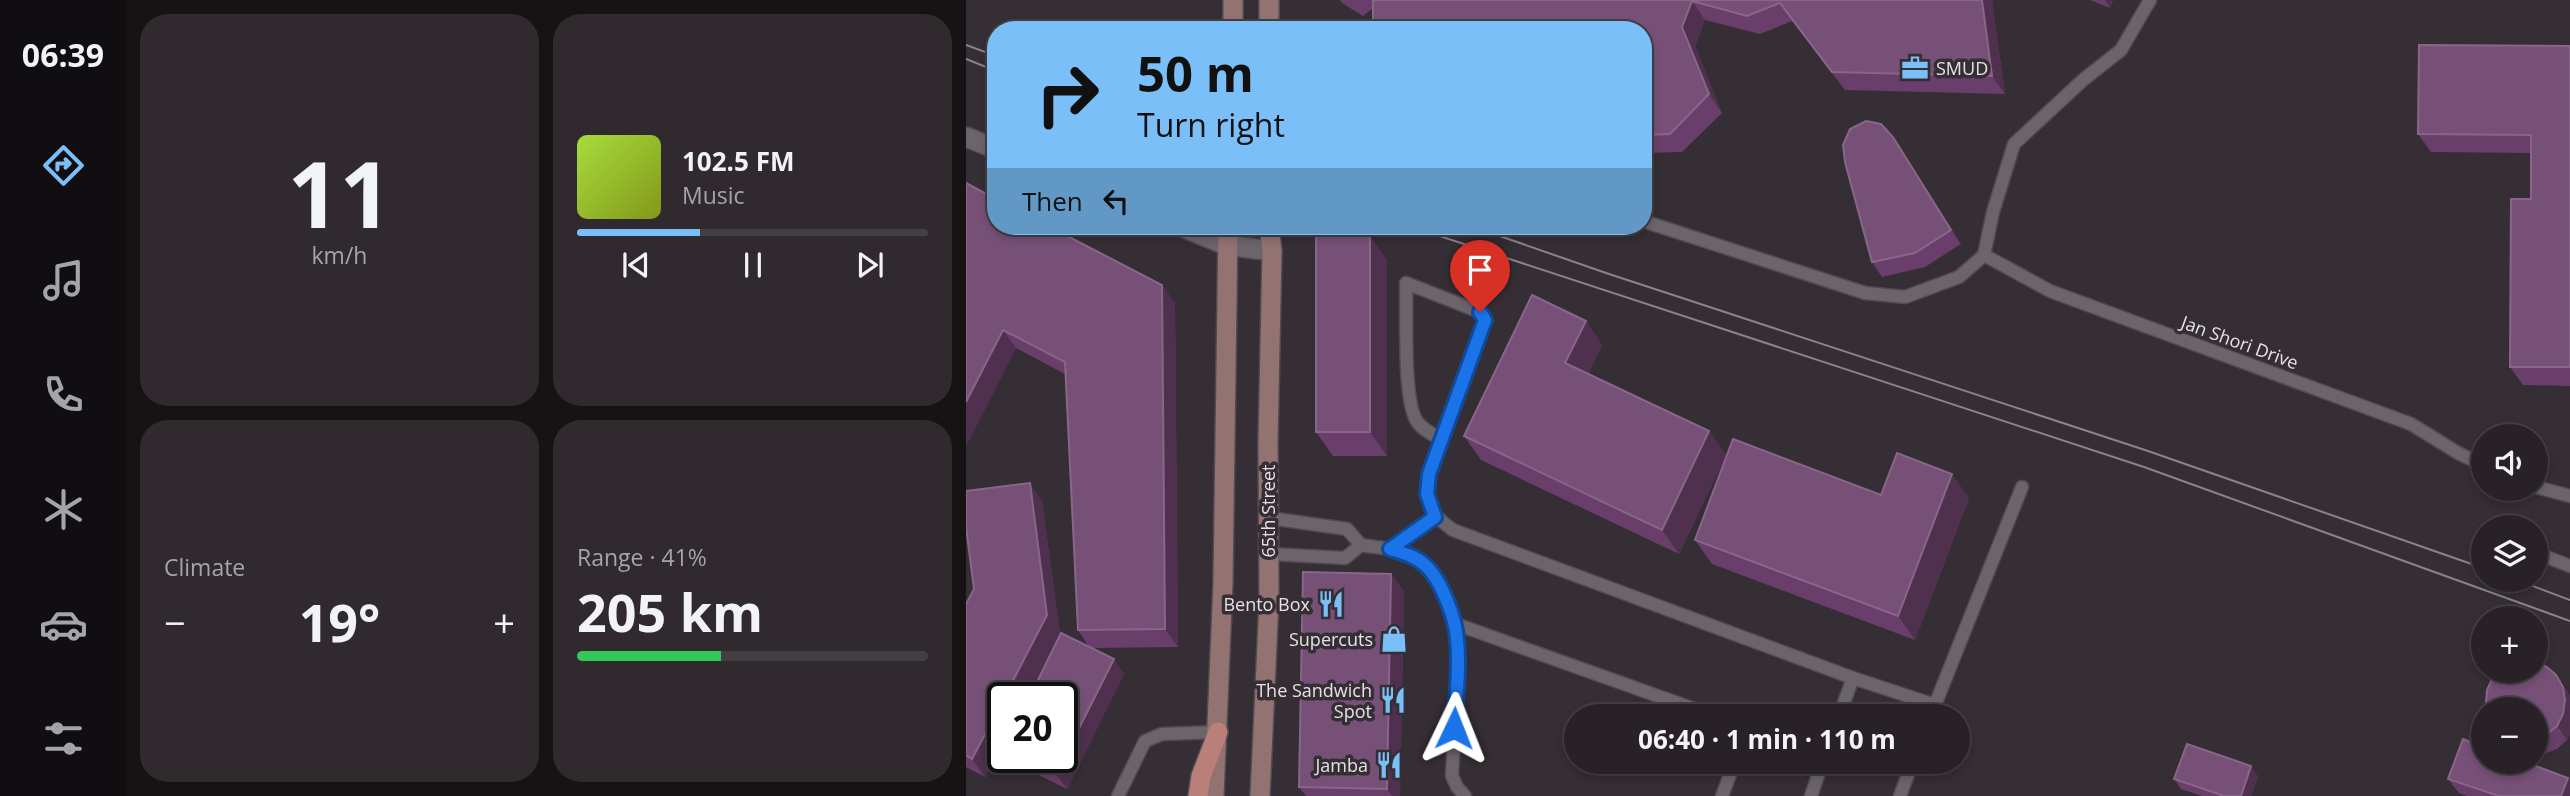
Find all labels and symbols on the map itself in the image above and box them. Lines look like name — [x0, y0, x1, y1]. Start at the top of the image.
office icon: SMUD — [1900, 53, 1930, 83]
place label: SMUD — [1936, 56, 1988, 80]
pin — [1450, 240, 1510, 312]
street label: Jan Shori Drive — [2176, 309, 2302, 374]
street label: 65th Street — [1256, 465, 1280, 558]
restaurant icon: Bento Box — [1316, 589, 1346, 619]
place label: Bento Box — [1223, 592, 1311, 616]
shop icon: Supercuts — [1379, 624, 1409, 654]
place label: Supercuts — [1289, 627, 1373, 651]
place label: The Sandwich Spot — [1256, 678, 1372, 723]
speed limit sign: 20 — [987, 682, 1078, 773]
restaurant icon: The Sandwich Spot — [1378, 685, 1408, 715]
position arrow — [1417, 691, 1491, 765]
restaurant icon: Jamba — [1374, 750, 1404, 780]
place label: Jamba — [1313, 753, 1368, 777]

